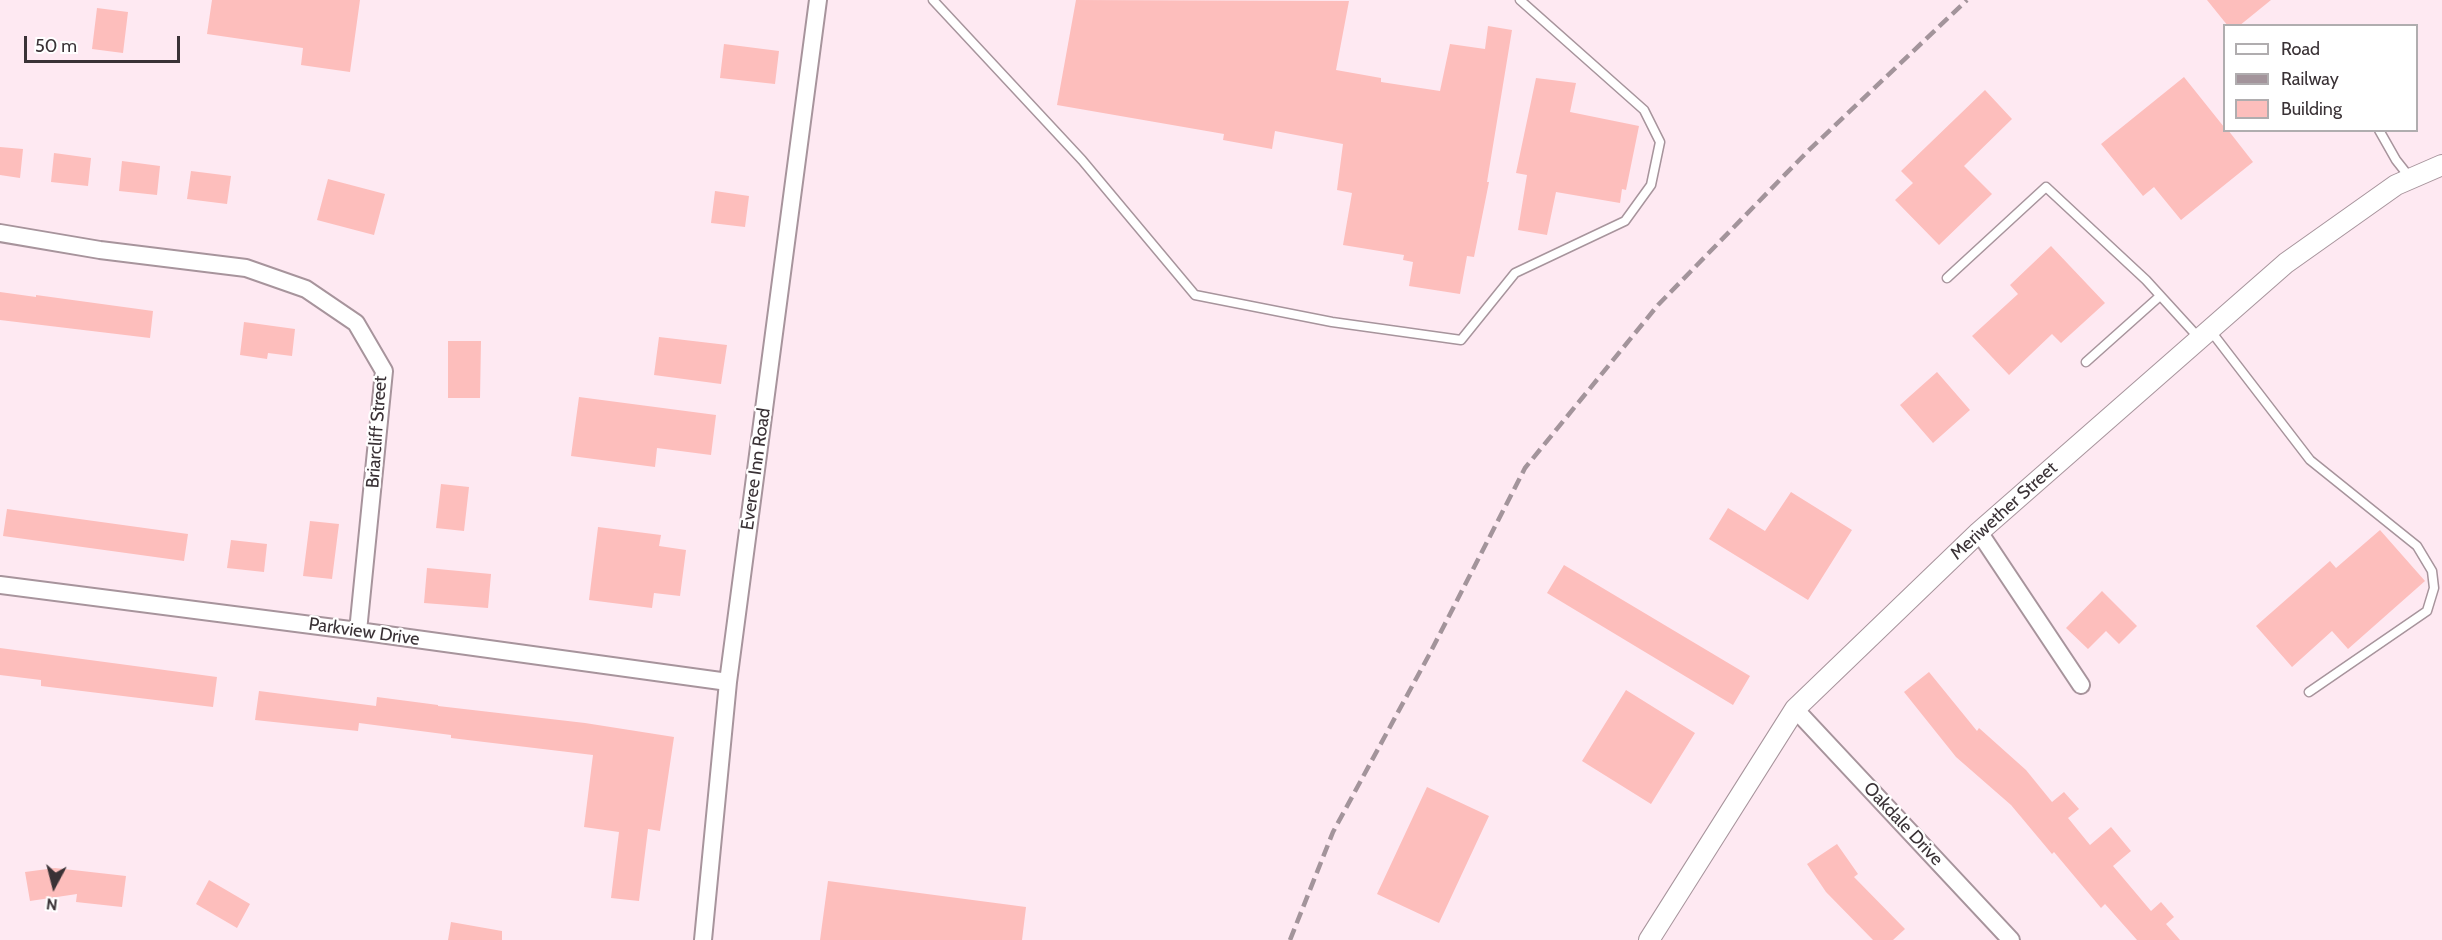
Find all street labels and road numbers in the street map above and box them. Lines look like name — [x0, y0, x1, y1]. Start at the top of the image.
street label: Briarcliff Street — [362, 375, 392, 489]
street label: Everee Inn Road — [737, 407, 775, 531]
street label: Meriwether Street — [1946, 457, 2062, 565]
street label: Parkview Drive — [307, 614, 421, 650]
street label: Oakdale Drive — [1859, 778, 1947, 870]

